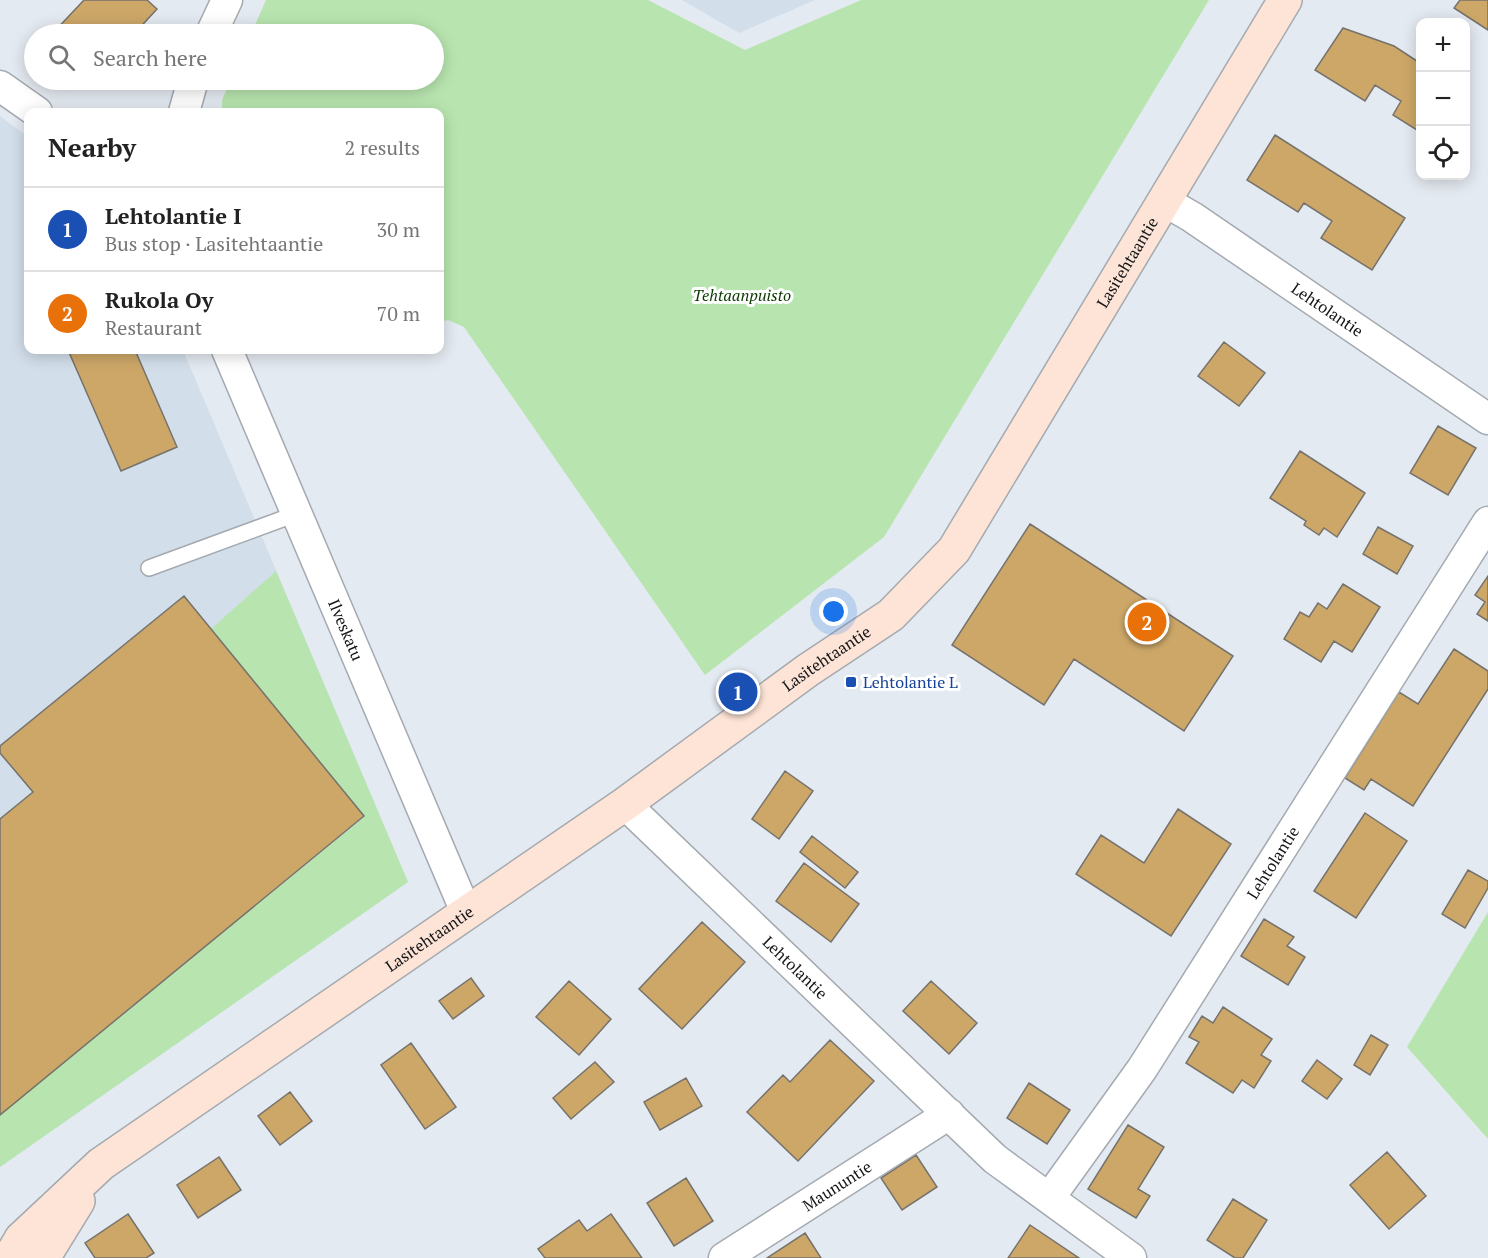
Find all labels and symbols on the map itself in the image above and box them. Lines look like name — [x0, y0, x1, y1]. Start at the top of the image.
street label: Lasitehtaantie — [1091, 213, 1163, 312]
street label: Lehtolantie — [1287, 277, 1368, 342]
park label: Tehtaanpuisto — [693, 284, 791, 306]
street label: Ilveskatu — [323, 596, 369, 664]
your location — [819, 597, 848, 626]
pin: 2 — [1128, 600, 1166, 644]
street label: Lasitehtaantie — [778, 620, 875, 696]
pin: 1 — [718, 670, 758, 714]
place label: Lehtolantie L — [863, 671, 958, 693]
marker: Lehtolantie L — [844, 675, 858, 689]
street label: Lehtolantie — [1241, 822, 1304, 903]
street label: Lasitehtaantie — [381, 900, 478, 977]
street label: Lehtolantie — [758, 931, 833, 1004]
street label: Maununtie — [798, 1155, 876, 1216]

